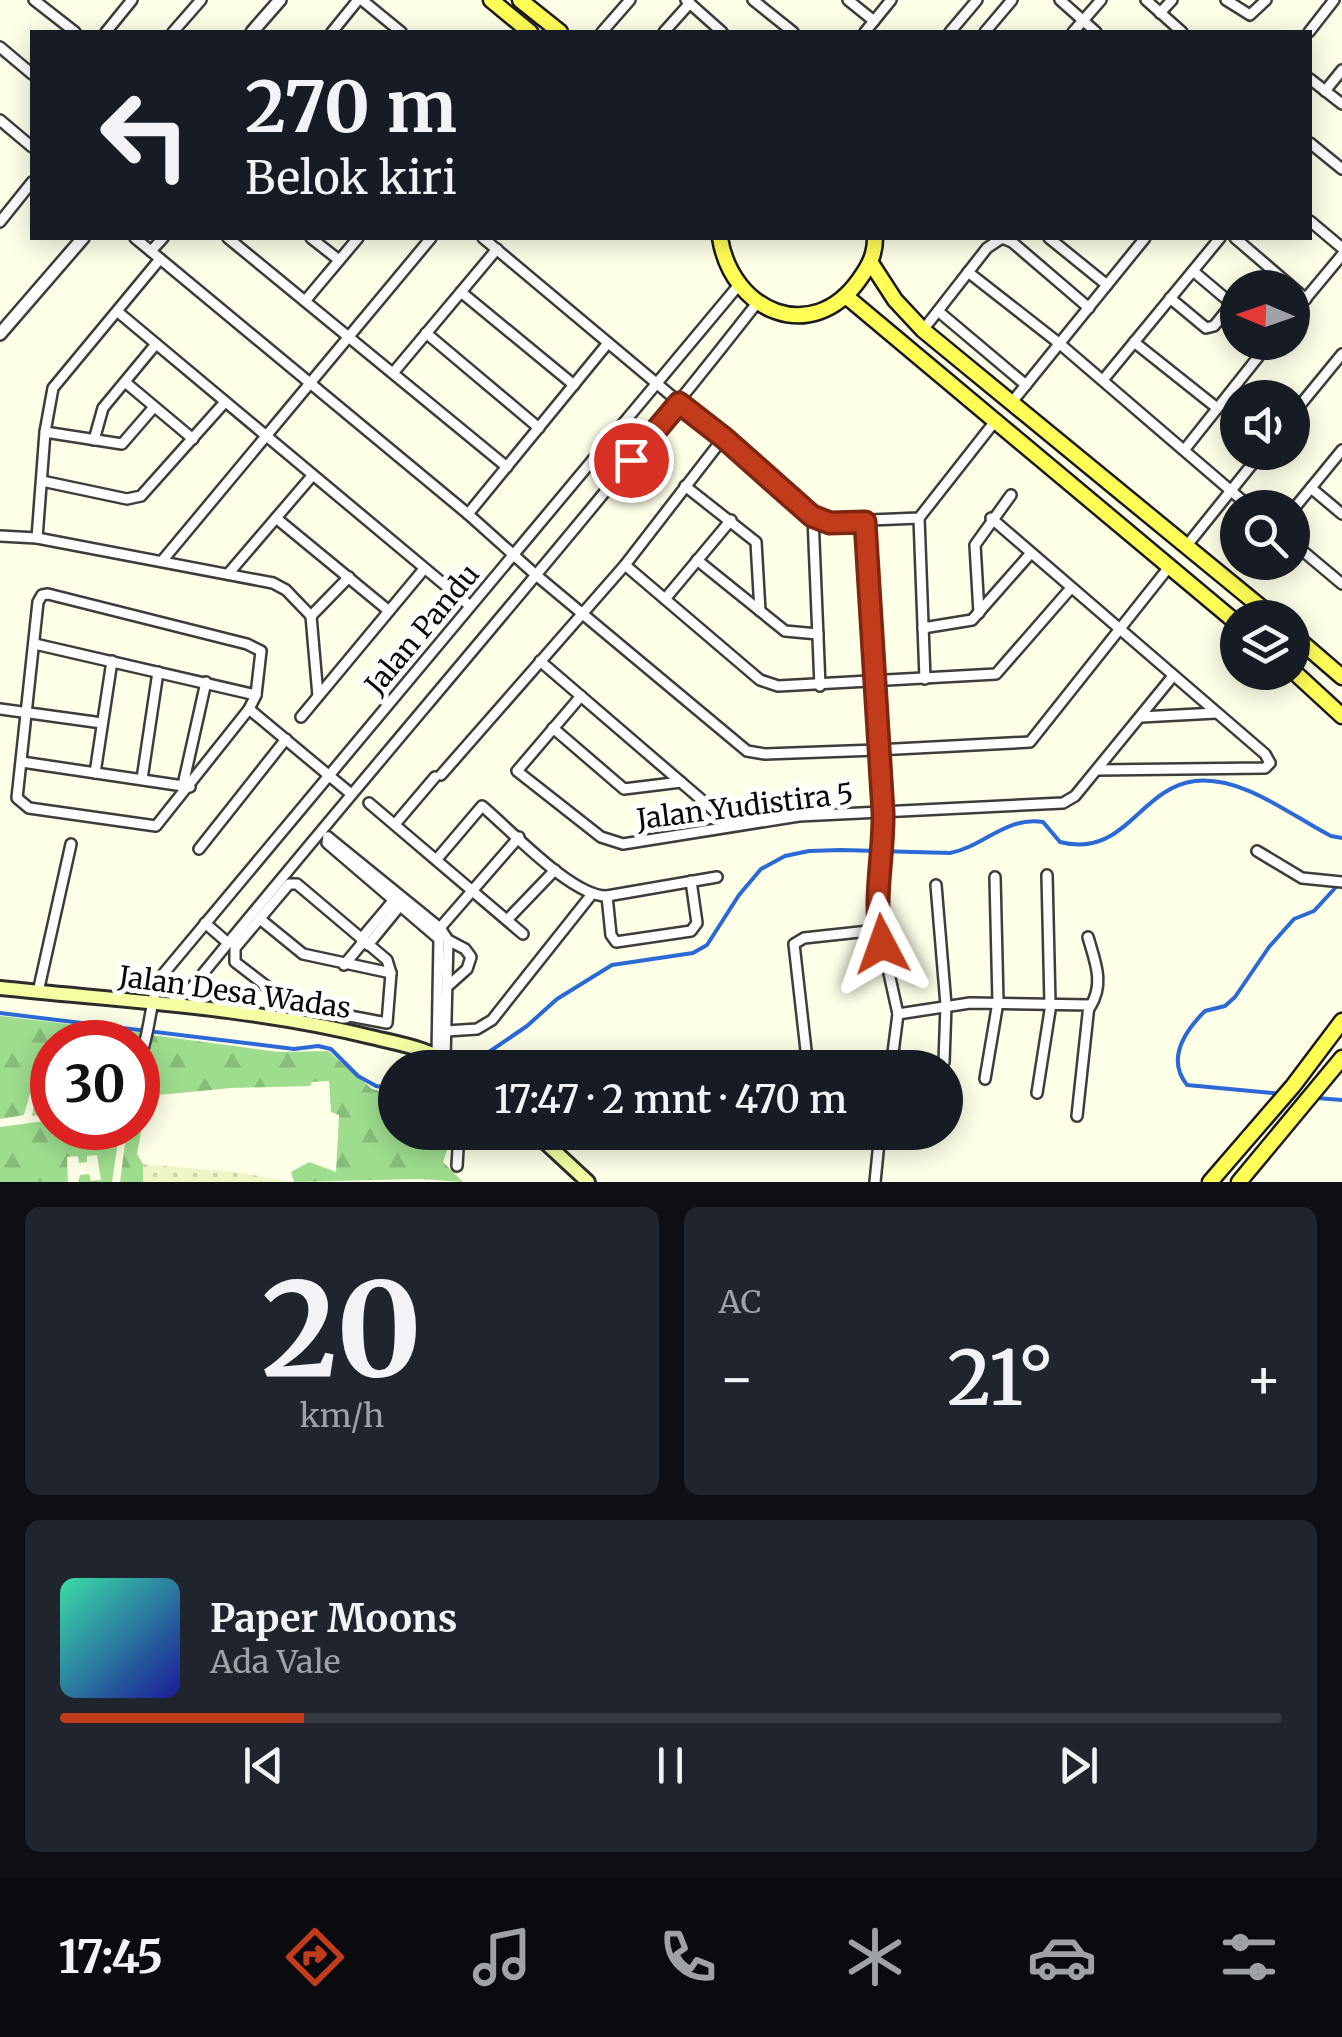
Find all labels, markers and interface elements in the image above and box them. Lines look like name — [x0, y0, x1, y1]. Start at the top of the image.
text: 270 m — [245, 63, 457, 151]
icon: left — [80, 70, 210, 200]
text: Belok kiri — [245, 150, 457, 206]
north arrow — [1220, 270, 1310, 360]
map controls — [1220, 270, 1310, 690]
button: sound — [1220, 380, 1310, 470]
pin — [589, 418, 674, 503]
icon: arrive — [604, 433, 659, 488]
button: search — [1220, 490, 1310, 580]
street label: Jalan Pandu — [356, 556, 487, 702]
button: layers — [1220, 600, 1310, 690]
street label: Jalan Yudistira 5 — [634, 775, 855, 837]
position arrow — [830, 892, 934, 996]
street label: Jalan Desa Wadas — [116, 958, 353, 1026]
speed limit sign: 30 — [30, 1020, 160, 1150]
text: 17:47 · 2 mnt · 470 m — [494, 1076, 847, 1123]
text: 20 — [261, 1249, 422, 1412]
text: AC — [719, 1282, 762, 1322]
text: 21° — [947, 1331, 1054, 1425]
text: − — [719, 1344, 755, 1413]
text: + — [1245, 1344, 1282, 1413]
text: km/h — [299, 1396, 384, 1436]
text: Paper Moons — [210, 1595, 457, 1642]
text: Ada Vale — [210, 1642, 340, 1682]
icon: previous — [236, 1738, 291, 1793]
icon: pause — [643, 1738, 698, 1793]
icon: next — [1051, 1738, 1106, 1793]
icon: directions — [280, 1922, 350, 1992]
icon: music — [467, 1922, 537, 1992]
icon: phone — [653, 1922, 723, 1992]
icon: climate — [840, 1922, 910, 1992]
icon: car — [1027, 1922, 1097, 1992]
icon: filters — [1214, 1922, 1284, 1992]
text: 17:45 — [58, 1929, 163, 1985]

